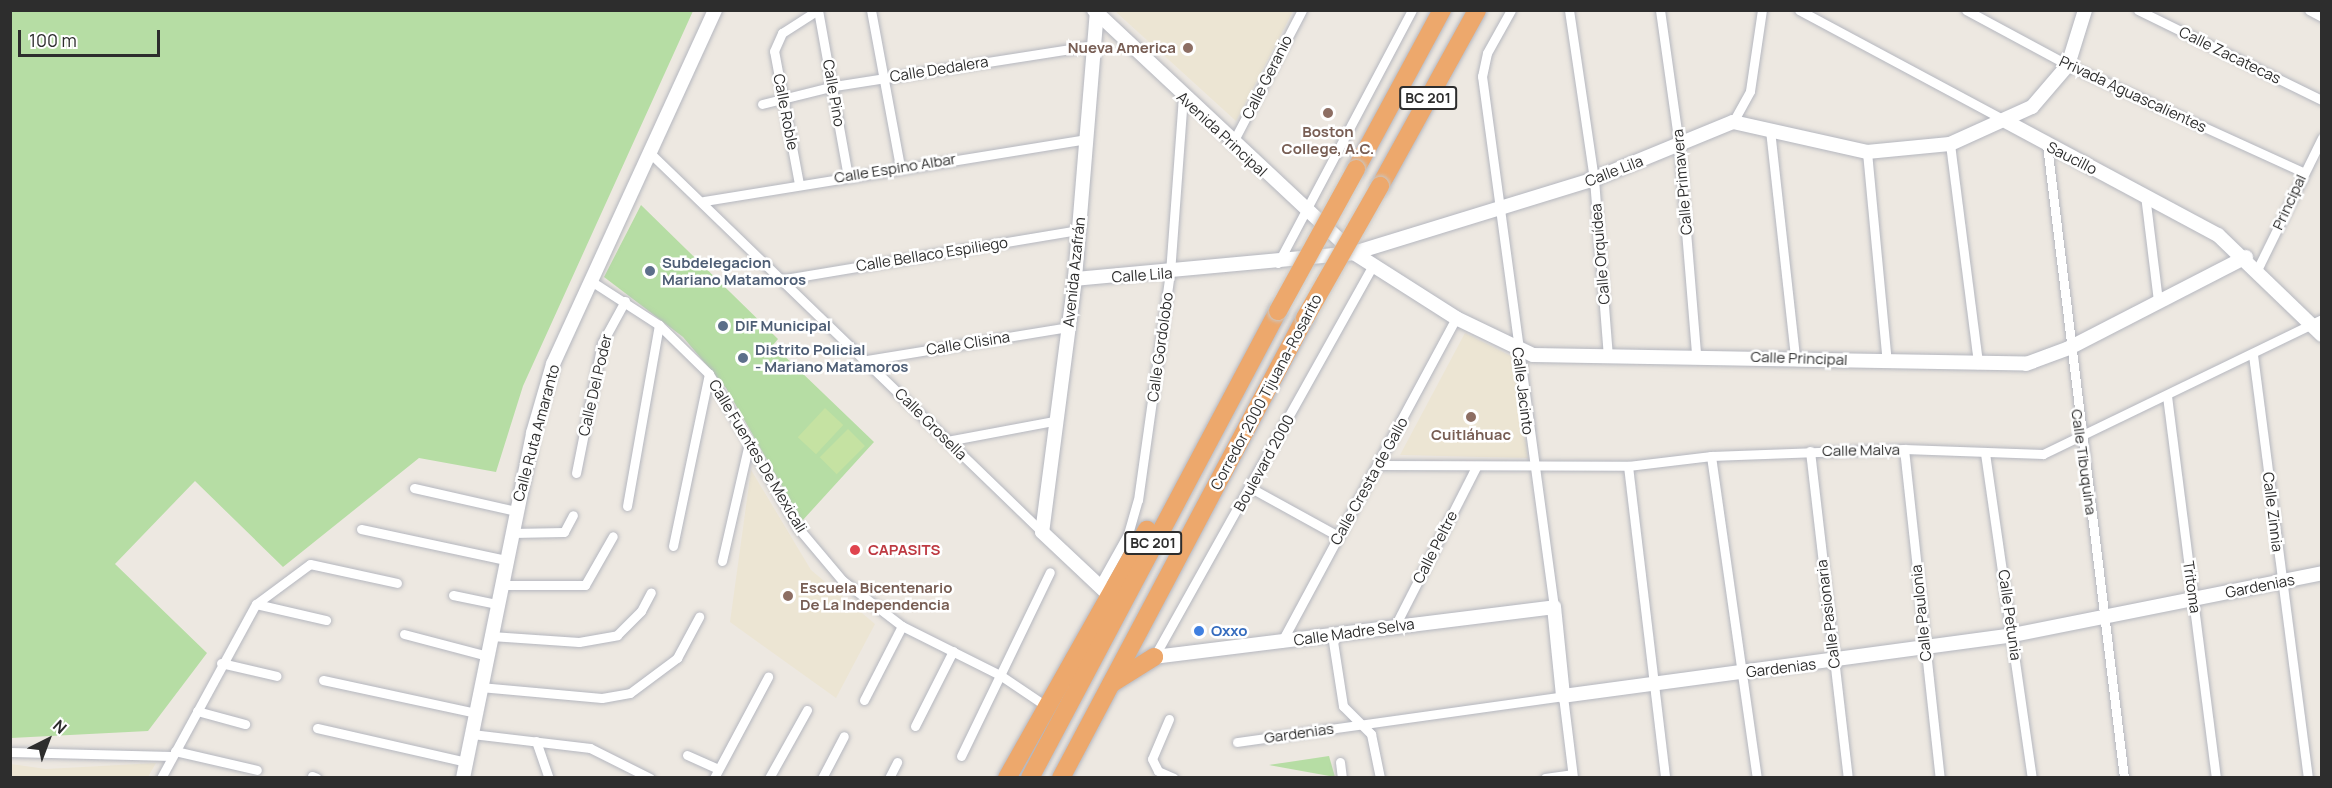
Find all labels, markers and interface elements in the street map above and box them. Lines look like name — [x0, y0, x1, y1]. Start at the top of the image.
scale bar — [21, 18, 164, 56]
street label: Calle Zacatecas — [2176, 23, 2284, 87]
text: 100 m — [29, 28, 77, 52]
street label: Calle Geranio — [1238, 32, 1296, 122]
place label: Nueva America — [1068, 39, 1176, 57]
marker: Nueva America — [1181, 41, 1195, 55]
street label: Calle Dedalera — [888, 52, 990, 86]
street label: Privada Aguascalientes — [2056, 52, 2210, 136]
street label: Calle Pino — [819, 58, 849, 128]
street label: Calle Roble — [770, 72, 802, 152]
road number: BC 201 — [1398, 87, 1458, 109]
street label: Avenida Principal — [1173, 88, 1271, 180]
marker: Boston College, A.C. — [1321, 106, 1335, 120]
place label: Boston College, A.C. — [1282, 122, 1374, 157]
street label: Calle Primavera — [1668, 128, 1696, 236]
street label: Saucillo — [2044, 138, 2100, 178]
street label: Calle Espino Albar — [833, 149, 957, 187]
street label: Calle Lila — [1582, 152, 1646, 190]
street label: Principal — [2268, 171, 2310, 233]
street label: Calle Orquídea — [1587, 203, 1613, 305]
street label: Avenida Azafrán — [1059, 216, 1089, 328]
street label: Calle Bellaco Espiliego — [855, 233, 1009, 275]
place label: Subdelegacion Mariano Matamoros — [662, 253, 806, 288]
marker: Subdelegacion Mariano Matamoros — [643, 264, 657, 278]
street label: Calle Lila — [1111, 264, 1173, 286]
street label: Calle Gordolobo — [1143, 291, 1177, 403]
street label: Corredor 2000 Tijuana-Rosarito — [1207, 291, 1325, 493]
place label: DIF Municipal — [735, 317, 831, 335]
marker: DIF Municipal — [716, 319, 730, 333]
street label: Calle Clisina — [925, 328, 1011, 358]
street label: Calle Del Poder — [575, 332, 615, 438]
place label: Distrito Policial - Mariano Matamoros — [755, 340, 908, 375]
street label: Calle Jacinto — [1509, 346, 1537, 436]
street label: Calle Principal — [1750, 347, 1848, 369]
marker: Distrito Policial - Mariano Matamoros — [736, 351, 750, 365]
street label: Calle Ruta Amaranto — [509, 363, 563, 503]
street label: Calle Fuentes De Mexicali — [705, 376, 811, 536]
street label: Calle Grosella — [891, 384, 971, 464]
street label: Calle Tibuquina — [2068, 408, 2100, 516]
marker: Cuitláhuac — [1464, 410, 1478, 424]
street label: Boulevard 2000 — [1230, 412, 1298, 514]
street label: Calle Cresta de Gallo — [1326, 414, 1412, 548]
place label: Cuitláhuac — [1431, 426, 1511, 444]
street label: Calle Malva — [1822, 440, 1900, 460]
street label: Calle Zinnia — [2259, 471, 2287, 553]
street label: Calle Peltre — [1409, 508, 1461, 586]
road number: BC 201 — [1123, 532, 1183, 554]
marker: CAPASITS — [846, 541, 864, 559]
place label: CAPASITS — [868, 541, 940, 559]
street label: Calle Pasionaria — [1812, 559, 1844, 669]
street label: Tritoma — [2179, 560, 2205, 614]
street label: Calle Paulonia — [1907, 564, 1935, 662]
street label: Calle Petunia — [1995, 569, 2025, 661]
street label: Gardenias — [2224, 570, 2296, 602]
place label: Escuela Bicentenario De La Independencia — [800, 578, 952, 613]
marker: Escuela Bicentenario De La Independencia — [781, 589, 795, 603]
street label: Calle Madre Selva — [1292, 615, 1416, 649]
place label: Oxxo — [1211, 622, 1248, 640]
marker: Oxxo — [1192, 624, 1206, 638]
street label: Gardenias — [1745, 655, 1817, 681]
north arrow — [18, 710, 78, 770]
text: N — [48, 715, 72, 739]
street label: Gardenias — [1263, 719, 1335, 747]

